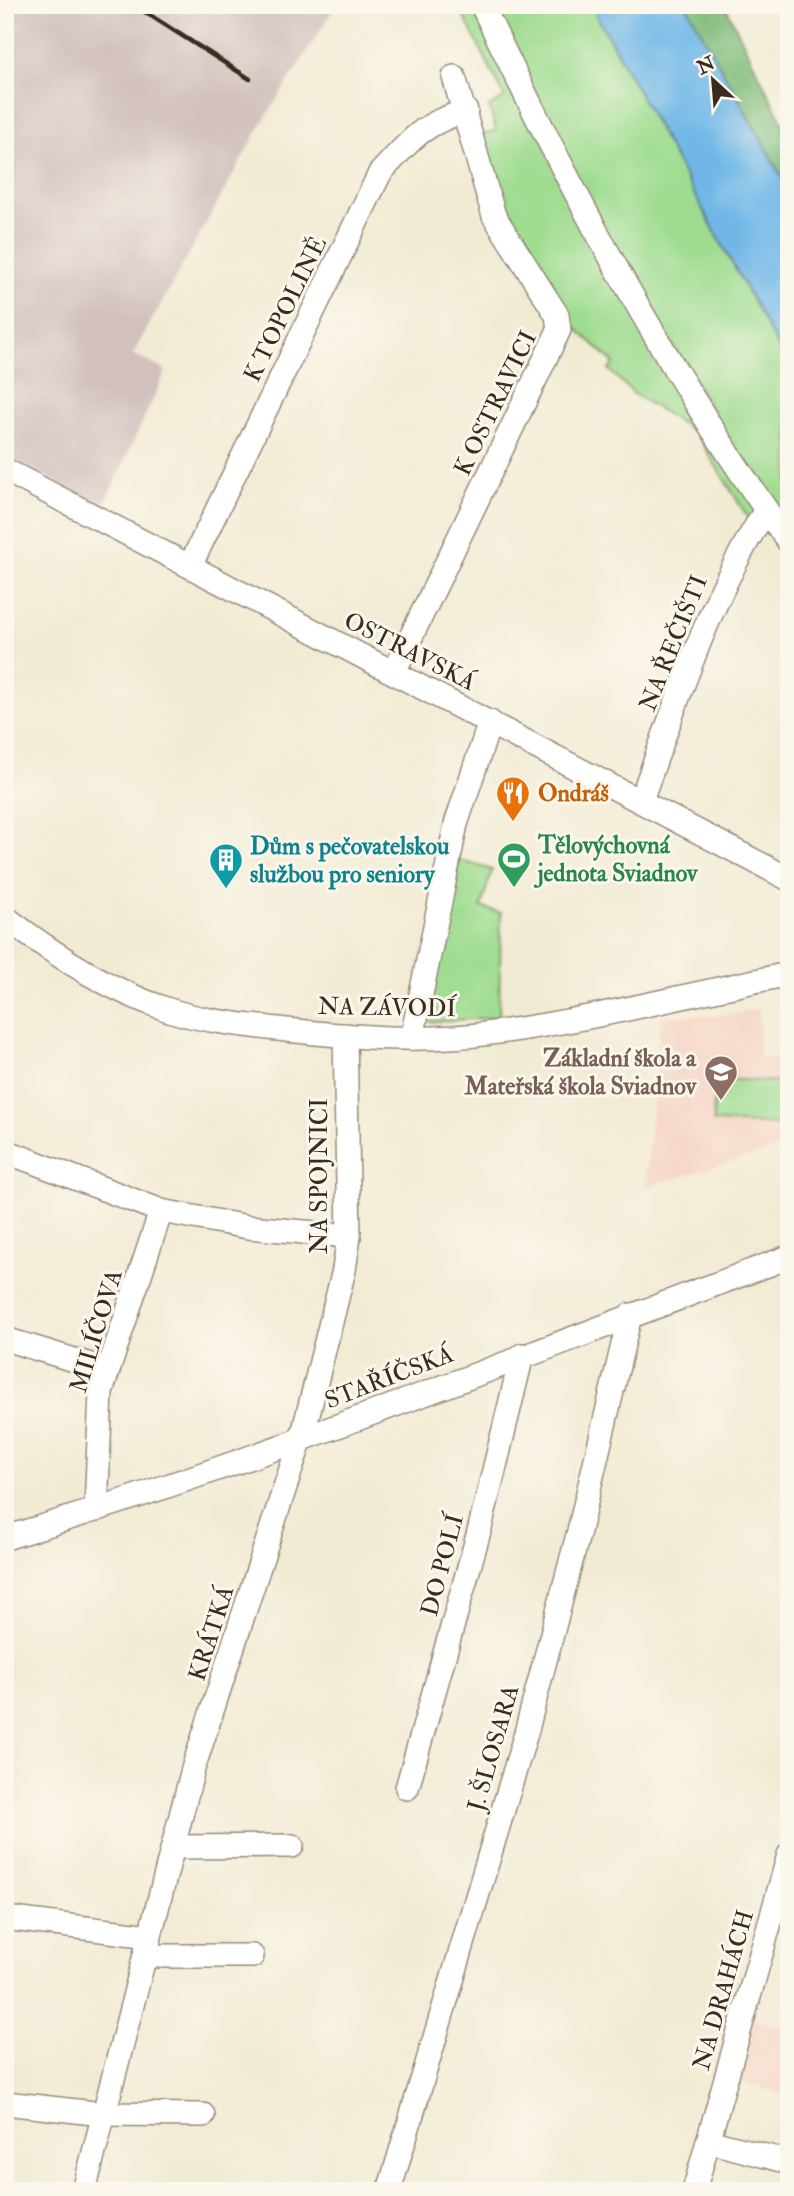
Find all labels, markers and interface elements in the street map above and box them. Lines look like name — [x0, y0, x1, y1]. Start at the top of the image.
north arrow — [678, 46, 748, 116]
text: N — [692, 51, 720, 81]
street label: K TOPOLINĚ — [236, 231, 334, 387]
street label: K OSTRAVICI — [447, 326, 544, 481]
street label: NA ŘEČIŠTI — [631, 570, 715, 716]
street label: OSTRAVSKÁ — [339, 604, 481, 698]
restaurant icon: Ondráš — [494, 774, 532, 823]
place label: Ondráš — [538, 778, 609, 809]
place label: Tělovýchovná jednota Sviadnov — [533, 830, 699, 889]
place label: Dům s pečovatelskou službou pro seniory — [250, 831, 450, 890]
sports icon: Tělovýchovná jednota Sviadnov — [495, 840, 533, 889]
building icon: Dům s pečovatelskou službou pro seniory — [207, 841, 245, 890]
street label: NA ZÁVODÍ — [318, 990, 458, 1024]
place label: Základní škola a Mateřská škola Sviadnov — [464, 1043, 698, 1102]
school or university icon: Základní škola a Mateřská škola Sviadnov — [702, 1053, 740, 1102]
street label: NA SPOJNICI — [304, 1098, 335, 1254]
street label: MILÍČOVA — [62, 1265, 130, 1397]
street label: STAŘÍČSKÁ — [320, 1338, 458, 1416]
street label: DO POLÍ — [413, 1509, 471, 1620]
street label: KRÁTKÁ — [181, 1581, 241, 1685]
street label: J. ŠLOSARA — [459, 1681, 526, 1816]
street label: NA DRAHÁCH — [685, 1906, 761, 2074]

